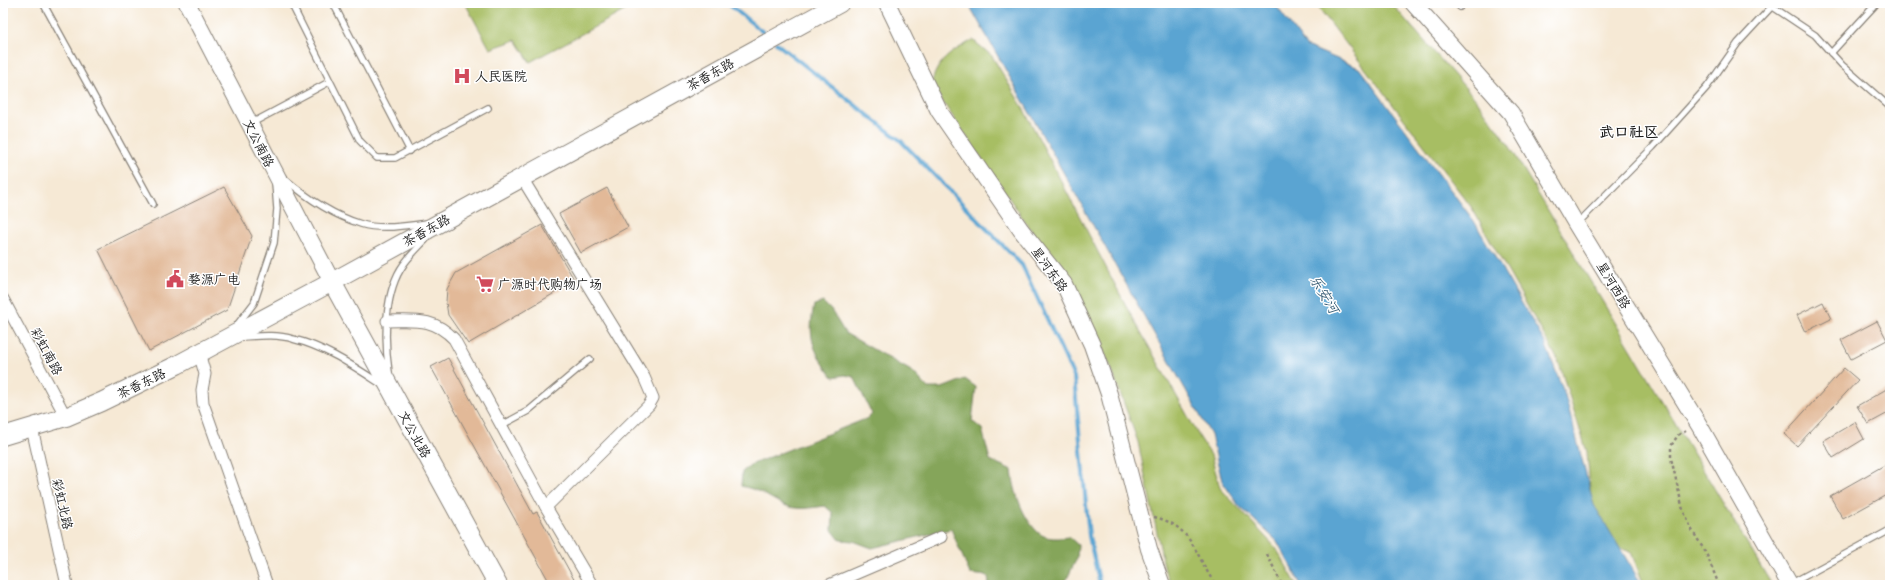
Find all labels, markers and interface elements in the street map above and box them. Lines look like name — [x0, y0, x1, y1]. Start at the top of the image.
street label: 茶香东路 — [683, 54, 737, 94]
hospital icon: 人民医院 — [452, 66, 472, 86]
place label: 人民医院 — [475, 67, 527, 85]
street label: 文公南路 — [239, 116, 279, 170]
district label: 武口社区 — [1599, 121, 1659, 142]
street label: 茶香东路 — [399, 210, 453, 250]
street label: 星河东路 — [1027, 243, 1073, 295]
street label: 星河西路 — [1593, 258, 1635, 312]
public building icon: 婺源广电 — [165, 269, 185, 289]
place label: 婺源广电 — [188, 270, 240, 288]
water label: 乐安河 — [1306, 271, 1345, 319]
supermarket icon: 广源时代购物广场 — [475, 274, 495, 294]
place label: 广源时代购物广场 — [498, 275, 602, 293]
street label: 彩虹南路 — [27, 324, 67, 378]
street label: 茶香东路 — [114, 364, 168, 402]
street label: 文公北路 — [395, 407, 435, 461]
street label: 彩虹北路 — [48, 477, 78, 531]

